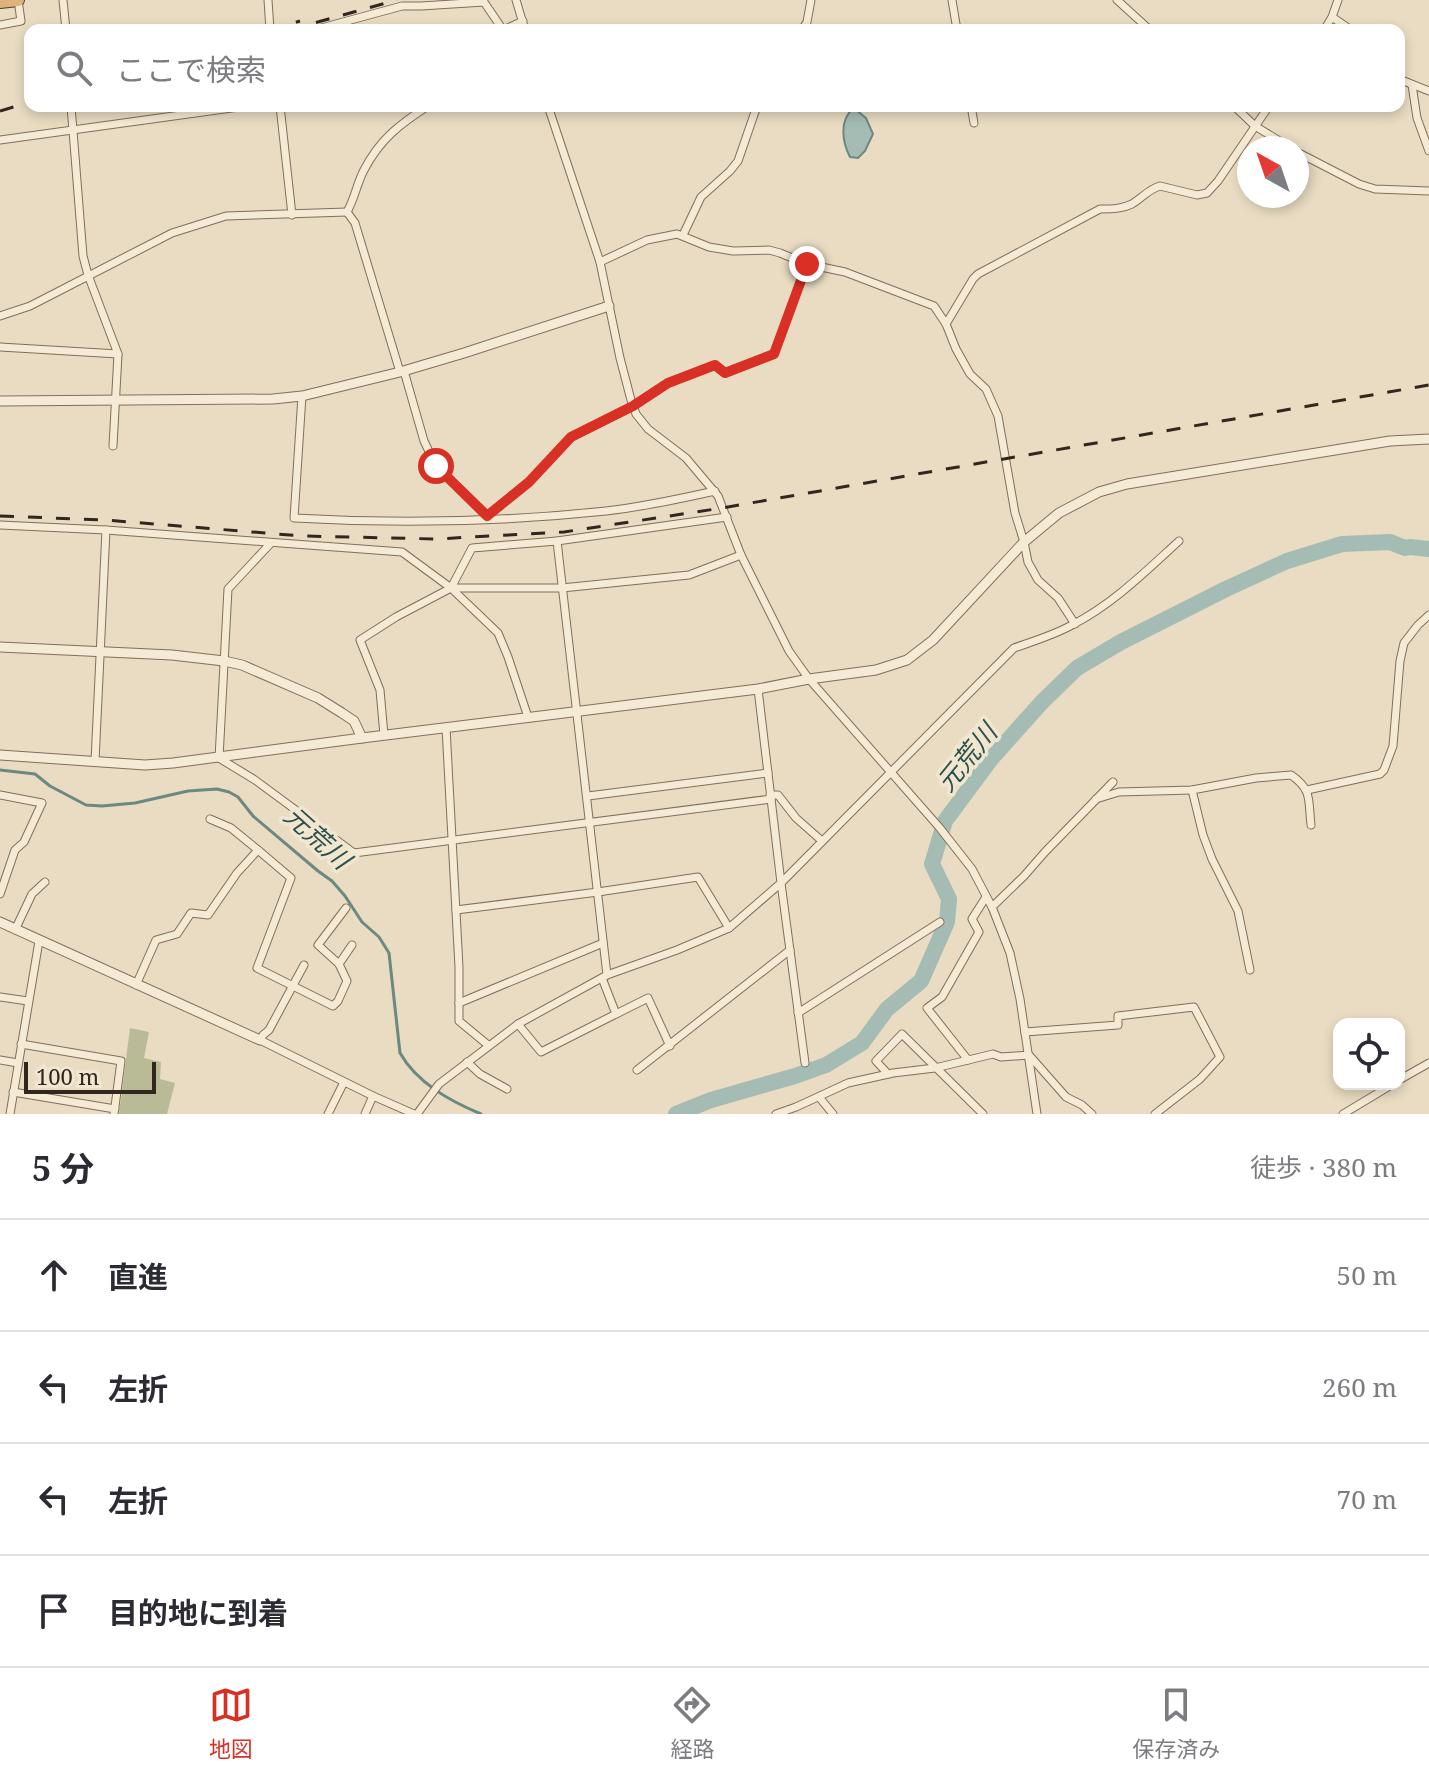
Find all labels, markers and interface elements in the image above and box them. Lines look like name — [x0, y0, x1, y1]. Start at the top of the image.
search box — [24, 24, 1405, 112]
icon: search — [52, 46, 96, 90]
text: ここで検索 — [116, 49, 266, 90]
north arrow — [1237, 136, 1309, 208]
route end — [789, 246, 825, 282]
route start — [418, 448, 454, 484]
water label: 元荒川 — [927, 713, 1006, 799]
water label: 元荒川 — [277, 798, 361, 878]
map controls — [1333, 1018, 1405, 1090]
button: locate — [1333, 1018, 1405, 1090]
scale bar — [24, 1058, 156, 1094]
text: 100 m — [36, 1061, 99, 1091]
text: 5 分 — [32, 1145, 94, 1191]
text: 徒歩 · 380 m — [1250, 1149, 1397, 1185]
icon: ahead — [32, 1253, 76, 1297]
text: 直進 — [108, 1256, 168, 1297]
text: 50 m — [1337, 1257, 1397, 1293]
icon: left — [32, 1365, 76, 1409]
text: 左折 — [108, 1368, 168, 1409]
text: 260 m — [1322, 1369, 1397, 1405]
icon: left — [32, 1477, 76, 1521]
text: 左折 — [108, 1480, 168, 1521]
text: 70 m — [1337, 1481, 1397, 1517]
icon: arrive — [32, 1589, 76, 1633]
text: 目的地に到着 — [108, 1592, 288, 1633]
tab: 地図 — [209, 1683, 253, 1763]
tab: 経路 — [670, 1683, 714, 1763]
tab: 保存済み — [1132, 1683, 1220, 1763]

